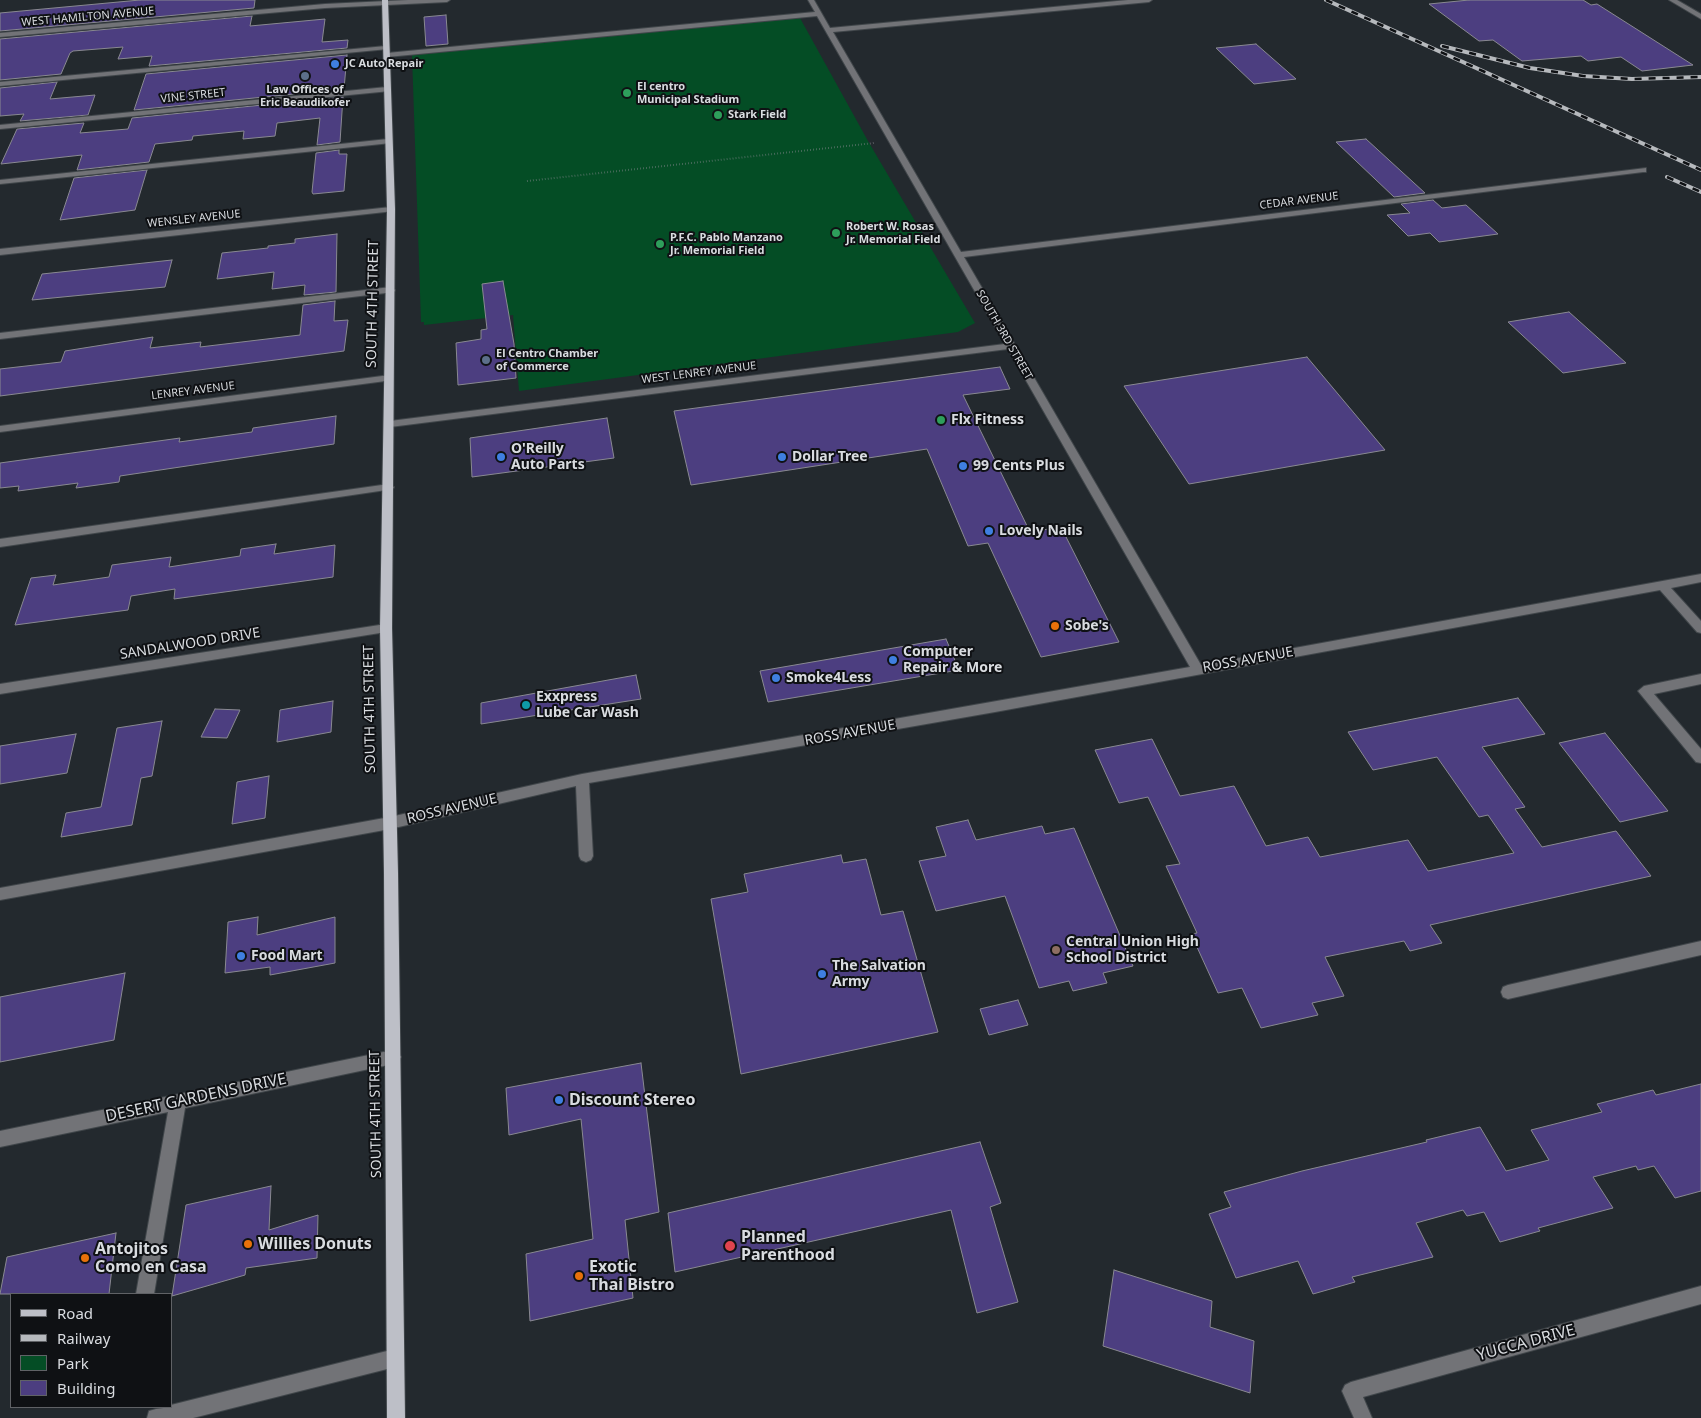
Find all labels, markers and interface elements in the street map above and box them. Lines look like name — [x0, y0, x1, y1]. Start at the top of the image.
street label: WEST HAMILTON AVENUE — [21, 5, 155, 29]
place label: JC Auto Repair — [345, 57, 423, 71]
marker: JC Auto Repair — [329, 58, 341, 70]
marker: Law Offices of Eric Beaudikofer — [299, 70, 311, 82]
place label: El centro Municipal Stadium — [637, 80, 739, 106]
place label: Law Offices of Eric Beaudikofer — [260, 83, 350, 109]
street label: VINE STREET — [160, 86, 226, 106]
marker: El centro Municipal Stadium — [621, 87, 633, 99]
place label: Stark Field — [728, 108, 786, 122]
marker: Stark Field — [712, 109, 724, 121]
street label: CEDAR AVENUE — [1259, 190, 1339, 212]
street label: WENSLEY AVENUE — [147, 208, 241, 230]
place label: Robert W. Rosas Jr. Memorial Field — [846, 220, 940, 246]
marker: Robert W. Rosas Jr. Memorial Field — [830, 227, 842, 239]
place label: P.F.C. Pablo Manzano Jr. Memorial Field — [670, 231, 783, 257]
marker: P.F.C. Pablo Manzano Jr. Memorial Field — [654, 238, 666, 250]
street label: SOUTH 4TH STREET — [363, 240, 383, 368]
street label: SOUTH 3RD STREET — [973, 288, 1035, 382]
place label: El Centro Chamber of Commerce — [496, 347, 598, 373]
marker: El Centro Chamber of Commerce — [480, 354, 492, 366]
street label: WEST LENREY AVENUE — [641, 359, 757, 387]
street label: LENREY AVENUE — [150, 379, 236, 403]
place label: Flx Fitness — [951, 412, 1024, 428]
marker: Flx Fitness — [935, 414, 947, 426]
place label: O'Reilly Auto Parts — [511, 441, 585, 474]
place label: Dollar Tree — [792, 449, 868, 465]
marker: O'Reilly Auto Parts — [495, 451, 507, 463]
marker: Dollar Tree — [776, 451, 788, 463]
place label: 99 Cents Plus — [973, 458, 1065, 474]
marker: 99 Cents Plus — [957, 460, 969, 472]
place label: Lovely Nails — [999, 523, 1083, 539]
marker: Lovely Nails — [983, 525, 995, 537]
place label: Sobe's — [1065, 618, 1109, 634]
marker: Sobe's — [1049, 620, 1061, 632]
street label: SANDALWOOD DRIVE — [119, 625, 261, 663]
place label: Computer Repair & More — [903, 644, 1002, 676]
street label: ROSS AVENUE — [1201, 644, 1295, 676]
street label: SOUTH 4TH STREET — [360, 645, 380, 773]
marker: Computer Repair & More — [887, 654, 899, 666]
place label: Smoke4Less — [786, 670, 871, 686]
marker: Smoke4Less — [770, 672, 782, 684]
place label: Exxpress Lube Car Wash — [536, 689, 639, 722]
marker: Exxpress Lube Car Wash — [520, 699, 532, 711]
street label: ROSS AVENUE — [803, 717, 897, 749]
street label: ROSS AVENUE — [405, 790, 499, 828]
place label: Central Union High School District — [1066, 934, 1199, 966]
marker: Central Union High School District — [1050, 944, 1062, 956]
place label: Food Mart — [251, 948, 323, 964]
marker: Food Mart — [235, 950, 247, 962]
place label: The Salvation Army — [832, 958, 926, 990]
marker: The Salvation Army — [816, 968, 828, 980]
street label: SOUTH 4TH STREET — [366, 1050, 386, 1178]
street label: DESERT GARDENS DRIVE — [104, 1069, 288, 1127]
place label: Discount Stereo — [569, 1090, 695, 1110]
marker: Discount Stereo — [553, 1094, 565, 1106]
place label: Planned Parenthood — [741, 1227, 835, 1265]
place label: Willies Donuts — [258, 1234, 372, 1254]
marker: Willies Donuts — [242, 1238, 254, 1250]
place label: Antojitos Como en Casa — [95, 1239, 207, 1277]
marker: Planned Parenthood — [723, 1239, 737, 1253]
marker: Antojitos Como en Casa — [79, 1252, 91, 1264]
place label: Exotic Thai Bistro — [589, 1257, 674, 1295]
marker: Exotic Thai Bistro — [573, 1270, 585, 1282]
legend — [10, 1293, 172, 1408]
text: Road — [57, 1303, 93, 1323]
street label: YUCCA DRIVE — [1475, 1321, 1577, 1365]
text: Railway — [57, 1328, 110, 1348]
text: Park — [57, 1353, 89, 1373]
text: Building — [57, 1378, 115, 1398]

